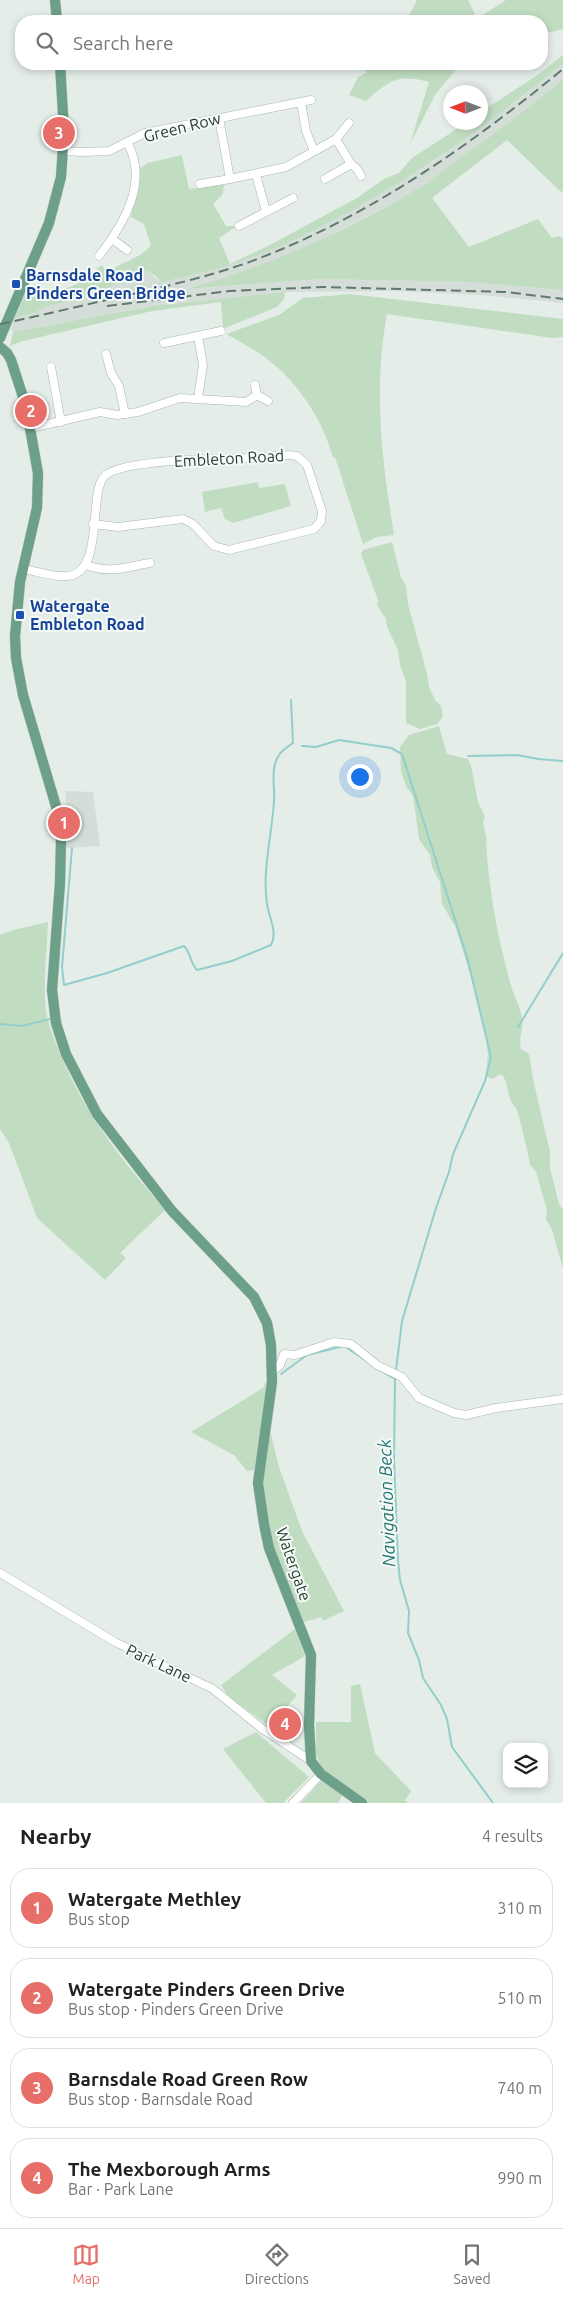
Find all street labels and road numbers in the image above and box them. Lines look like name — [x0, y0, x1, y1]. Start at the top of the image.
street label: Green Row — [142, 109, 223, 145]
street label: Embleton Road — [173, 446, 285, 470]
street label: Watergate — [273, 1525, 315, 1603]
street label: Park Lane — [124, 1640, 194, 1686]

